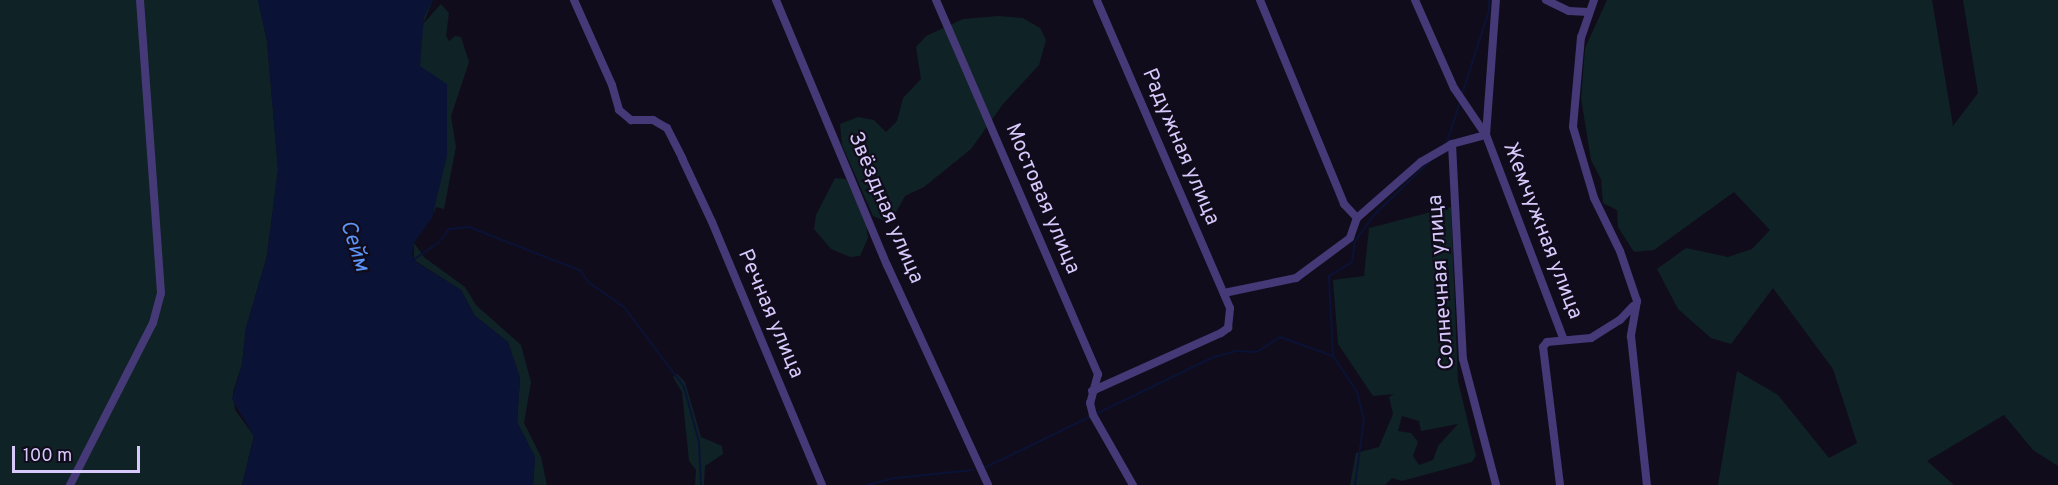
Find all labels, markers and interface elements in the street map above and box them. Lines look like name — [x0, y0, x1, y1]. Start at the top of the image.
street label: Радужная улица — [1136, 65, 1224, 229]
street label: Мостовая улица — [999, 120, 1085, 278]
street label: Звёздная улица — [842, 128, 928, 288]
street label: Жемчужная улица — [1497, 139, 1587, 323]
street label: Солнечная улица — [1423, 194, 1461, 370]
water label: Сейм — [333, 217, 375, 275]
street label: Речная улица — [731, 246, 809, 382]
scale bar — [15, 434, 142, 472]
text: 100 m — [23, 445, 72, 468]

